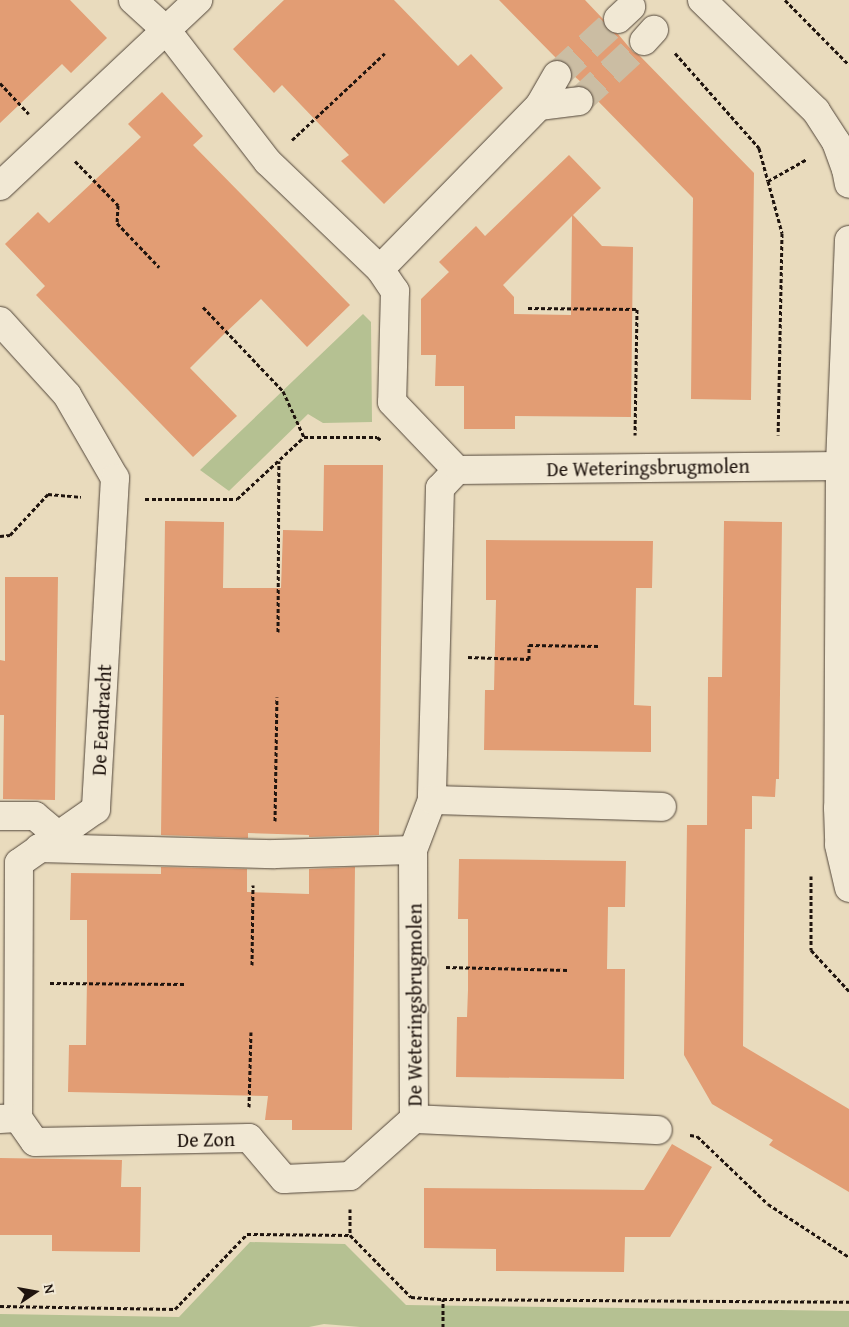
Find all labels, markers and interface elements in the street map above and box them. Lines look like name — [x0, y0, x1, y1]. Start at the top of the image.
street label: De Weteringsbrugmolen — [546, 453, 750, 481]
street label: De Eendracht — [86, 664, 116, 776]
street label: De Weteringsbrugmolen — [402, 903, 426, 1107]
street label: De Zon — [177, 1126, 235, 1152]
north arrow — [10, 1267, 60, 1317]
text: N — [39, 1282, 60, 1296]

